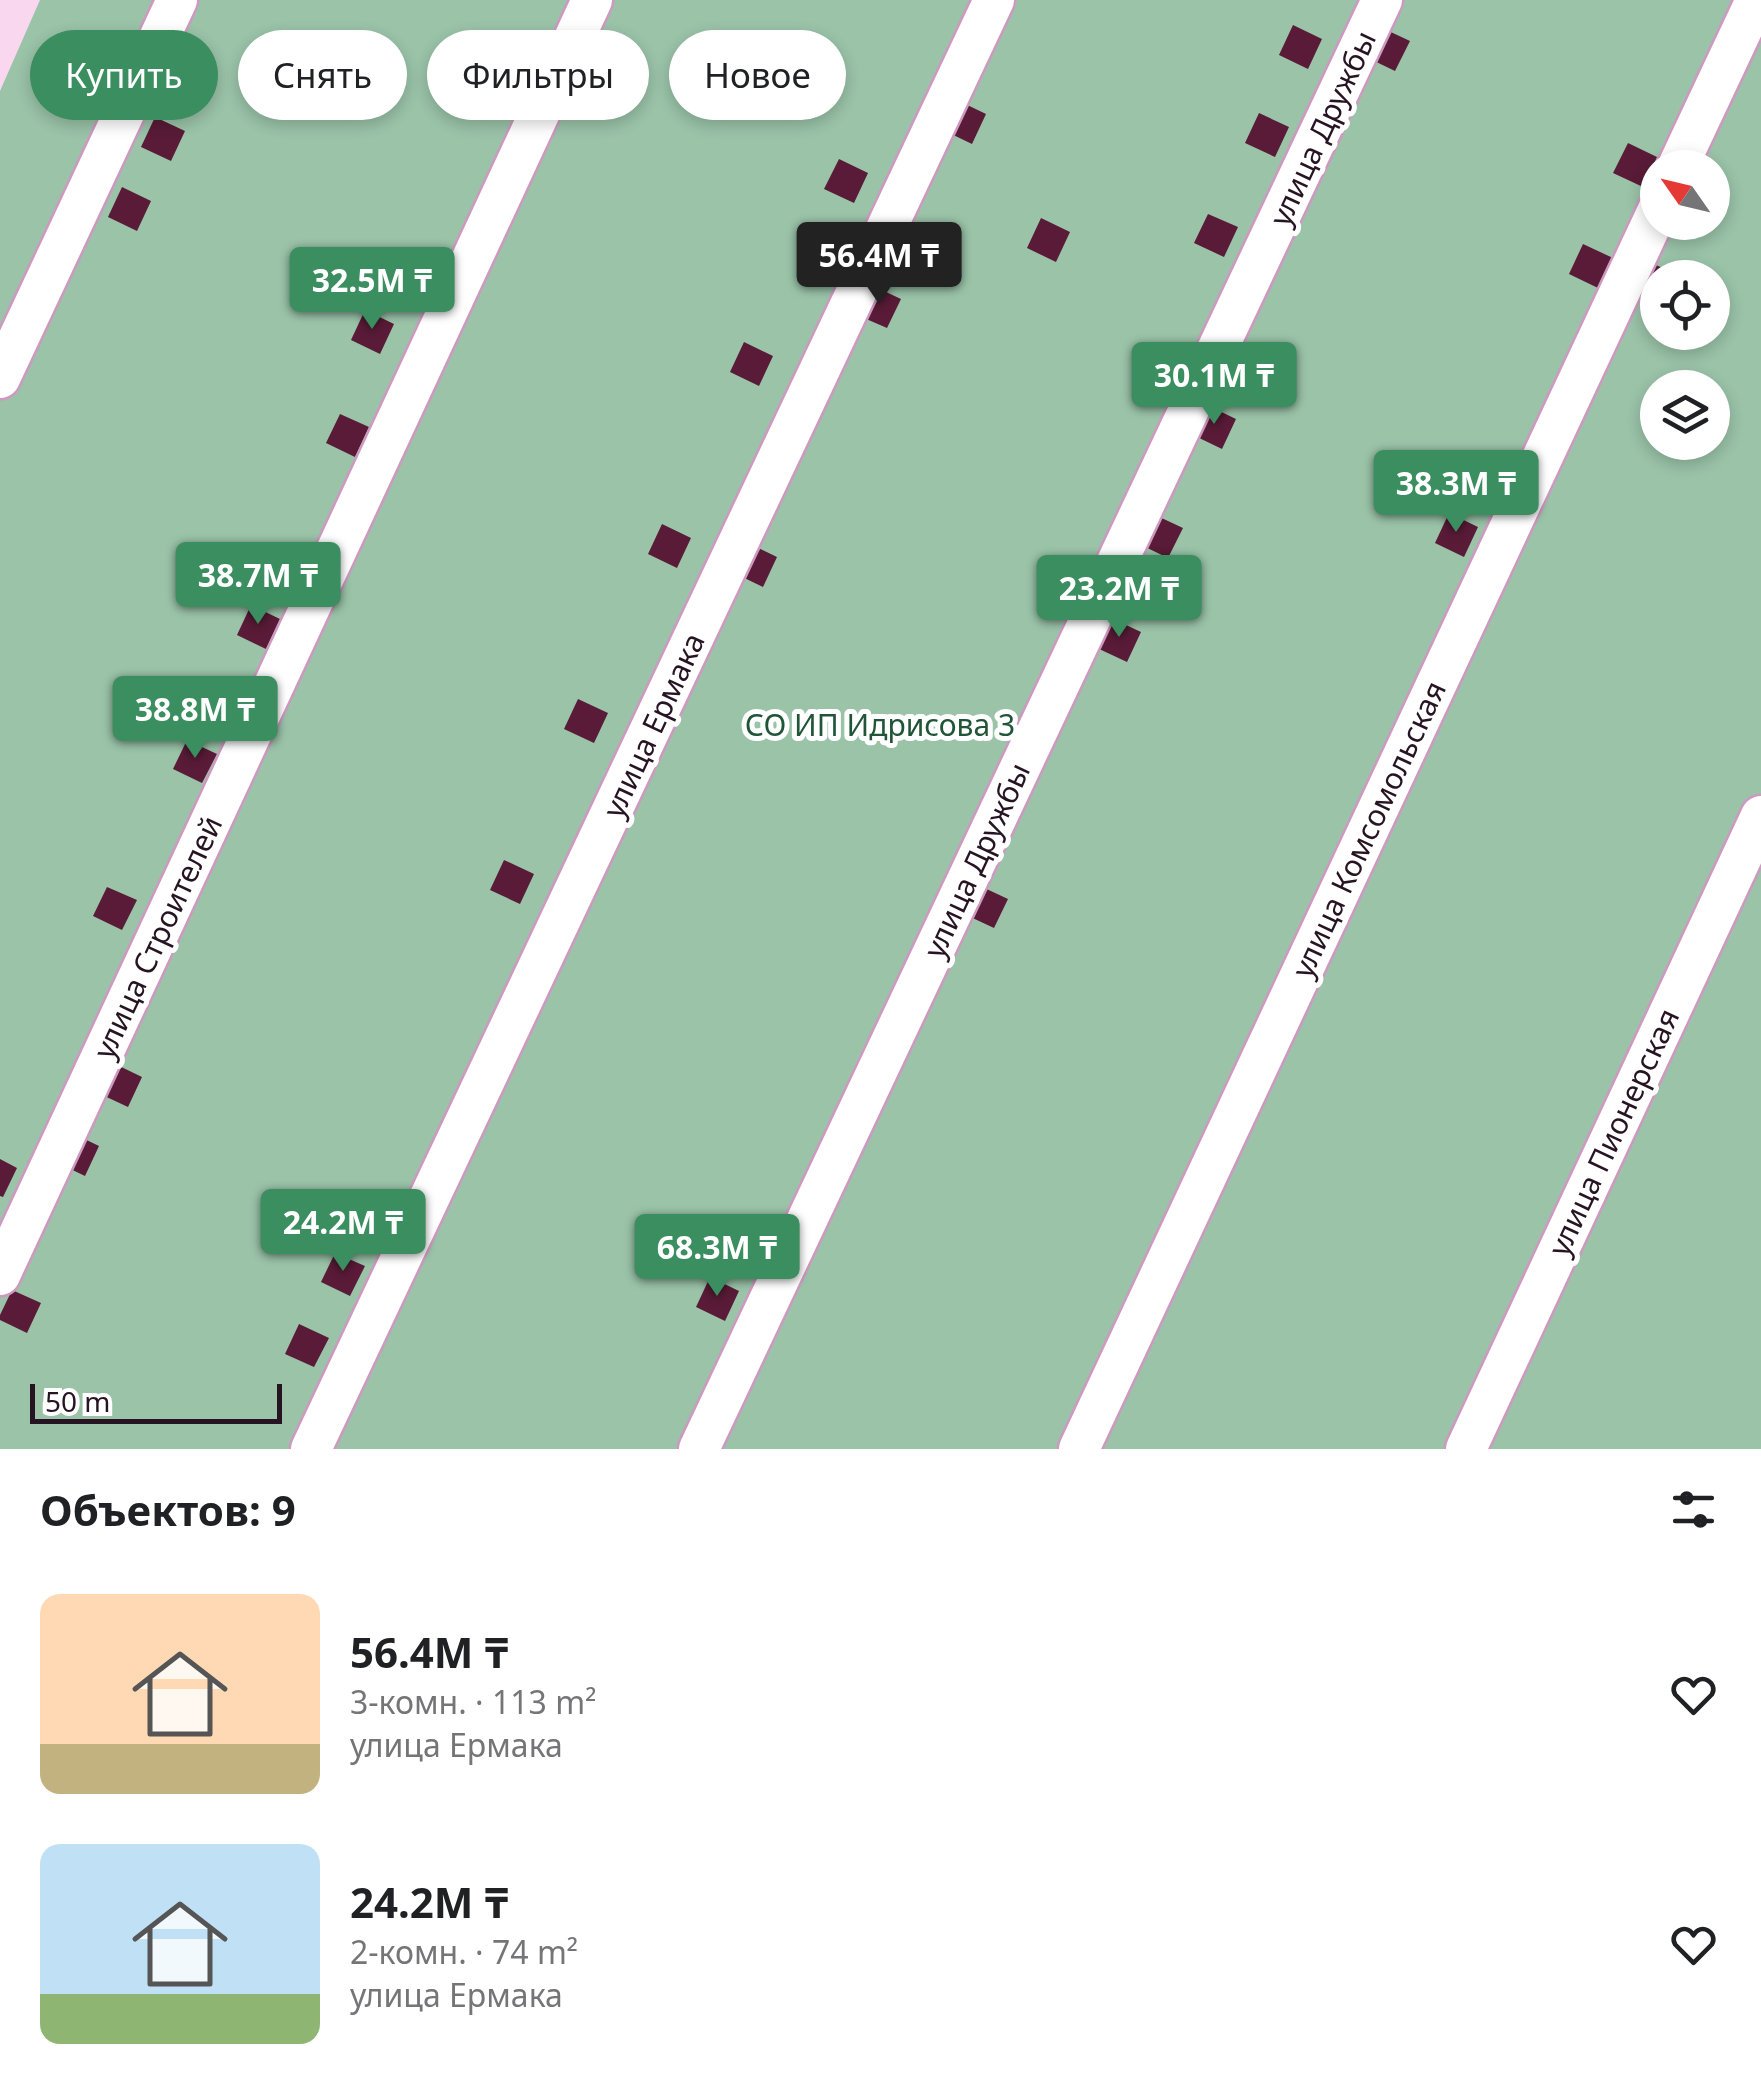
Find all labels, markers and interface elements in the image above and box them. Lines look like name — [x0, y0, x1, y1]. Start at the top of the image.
street label: улица Дружбы — [1259, 24, 1385, 232]
chip: Купить — [30, 30, 218, 120]
chip: Снять — [238, 30, 407, 120]
chip: Фильтры — [427, 30, 649, 120]
chip: Новое — [669, 30, 846, 120]
north arrow — [1640, 150, 1730, 240]
map controls — [1640, 150, 1730, 460]
pin: 56.4M ₸ — [787, 222, 971, 307]
text: 56.4M ₸ — [819, 233, 939, 276]
pin: 32.5M ₸ — [280, 247, 464, 332]
text: 32.5M ₸ — [312, 258, 432, 301]
button: locate — [1640, 260, 1730, 350]
pin: 30.1M ₸ — [1122, 342, 1306, 427]
text: 30.1M ₸ — [1154, 353, 1274, 396]
button: layers — [1640, 370, 1730, 460]
pin: 38.3M ₸ — [1364, 450, 1548, 535]
text: 38.3M ₸ — [1396, 461, 1516, 504]
pin: 38.7M ₸ — [166, 542, 350, 627]
text: 38.7M ₸ — [198, 553, 318, 596]
pin: 23.2M ₸ — [1027, 555, 1211, 640]
text: 23.2M ₸ — [1059, 566, 1179, 609]
street label: улица Ермака — [592, 626, 714, 824]
street label: улица Комсомольская — [1281, 674, 1455, 984]
pin: 38.8M ₸ — [103, 676, 287, 761]
text: 38.8M ₸ — [135, 687, 255, 730]
park label: СО ИП Идрисова 3 — [745, 704, 1015, 745]
street label: улица Дружбы — [913, 756, 1039, 964]
street label: улица Строителей — [83, 809, 231, 1065]
street label: улица Пионерская — [1538, 1002, 1688, 1262]
pin: 24.2M ₸ — [251, 1189, 435, 1274]
text: 24.2M ₸ — [283, 1200, 403, 1243]
pin: 68.3M ₸ — [625, 1214, 809, 1299]
text: 68.3M ₸ — [657, 1225, 777, 1268]
scale bar — [30, 1379, 282, 1424]
text: 50 m — [45, 1382, 111, 1420]
text: Объектов: 9 — [40, 1481, 296, 1538]
icon: filters — [1666, 1482, 1721, 1537]
text: 56.4M ₸ — [350, 1623, 508, 1680]
icon: home — [120, 1634, 240, 1754]
icon: heart — [1666, 1667, 1721, 1722]
text: 3-комн. · 113 m² — [350, 1680, 596, 1723]
text: улица Ермака — [350, 1723, 563, 1766]
text: 24.2M ₸ — [350, 1873, 508, 1930]
icon: home — [120, 1884, 240, 2004]
icon: heart — [1666, 1917, 1721, 1972]
text: 2-комн. · 74 m² — [350, 1930, 578, 1973]
text: улица Ермака — [350, 1973, 563, 2016]

